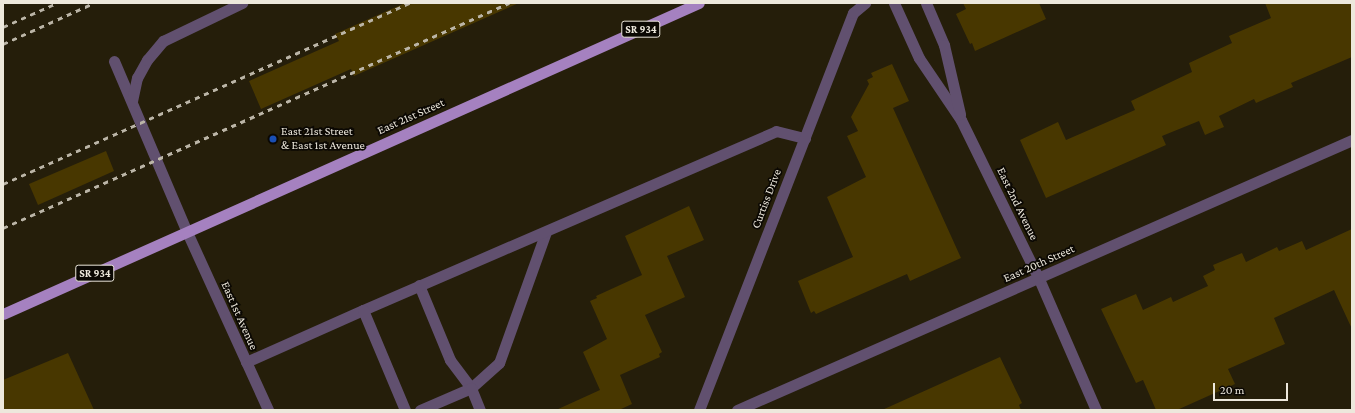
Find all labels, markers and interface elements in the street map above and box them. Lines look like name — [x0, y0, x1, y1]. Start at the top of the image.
road number: SR 934 — [621, 20, 661, 38]
street label: East 21st Street — [375, 96, 447, 138]
place label: East 21st Street & East 1st Avenue — [281, 125, 365, 153]
marker: East 21st Street & East 1st Avenue — [268, 134, 278, 144]
street label: East 2nd Avenue — [993, 165, 1041, 243]
street label: Curtiss Drive — [749, 167, 785, 231]
street label: East 20th Street — [1001, 242, 1077, 286]
road number: SR 934 — [75, 264, 115, 282]
street label: East 1st Avenue — [218, 280, 260, 352]
scale bar — [1215, 375, 1290, 401]
text: 20 m — [1220, 383, 1244, 397]

